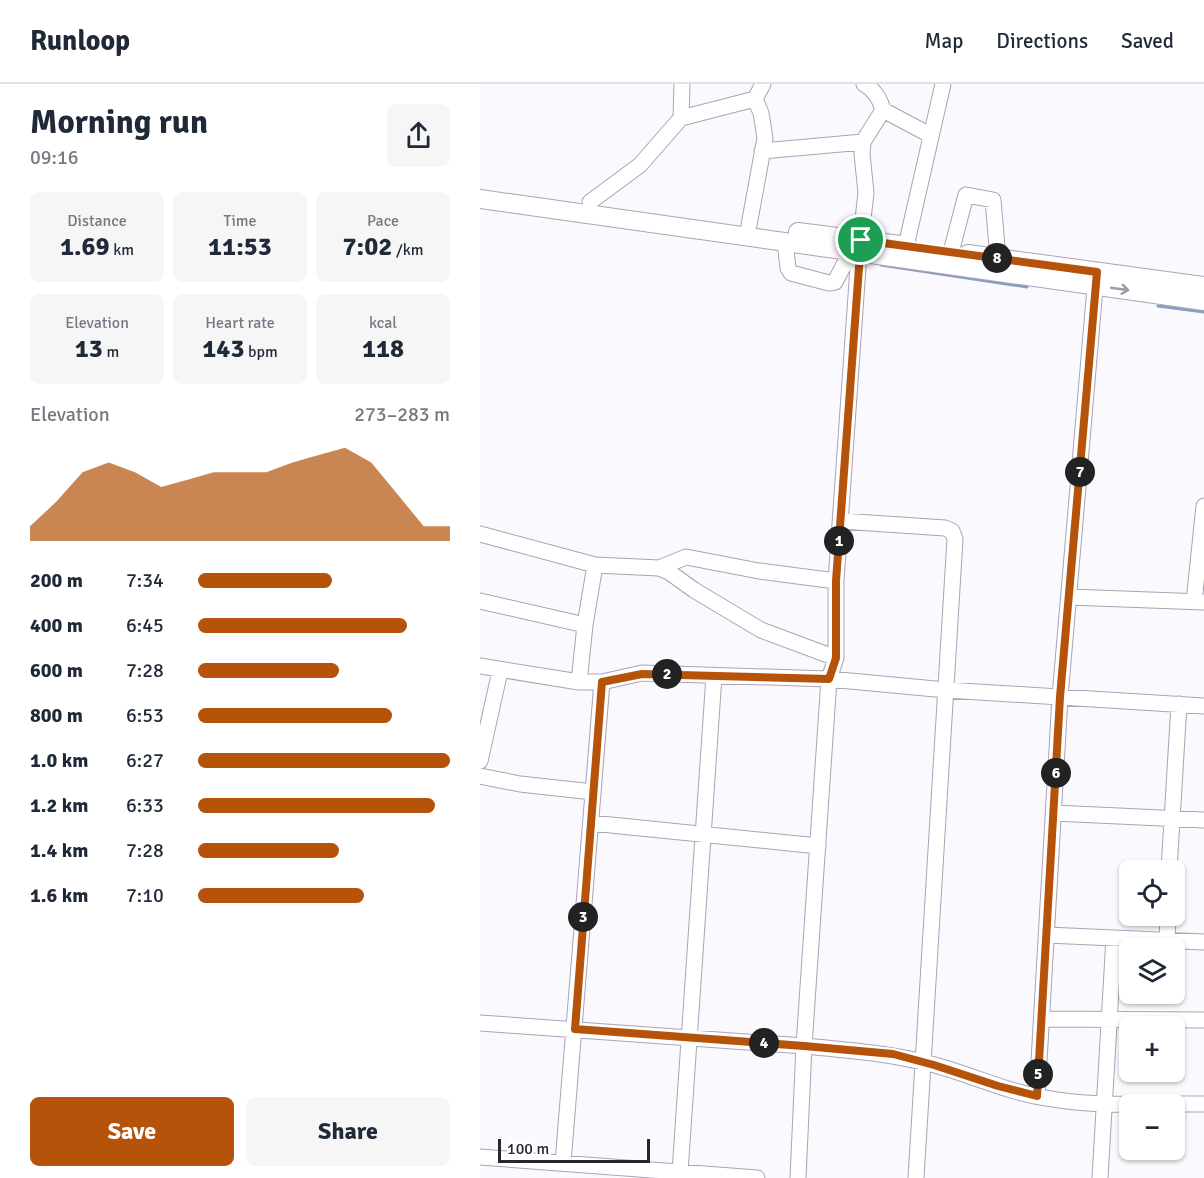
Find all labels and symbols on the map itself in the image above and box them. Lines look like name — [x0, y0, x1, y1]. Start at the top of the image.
pin — [835, 214, 886, 265]
pin: 8 — [982, 243, 1012, 273]
one-way arrow — [1110, 284, 1130, 295]
pin: 7 — [1065, 457, 1095, 487]
pin: 1 — [824, 526, 854, 556]
pin: 2 — [652, 659, 682, 689]
pin: 6 — [1041, 758, 1071, 788]
pin: 3 — [568, 902, 598, 932]
pin: 4 — [749, 1028, 779, 1058]
pin: 5 — [1023, 1059, 1053, 1089]
scale bar — [498, 1136, 650, 1164]

